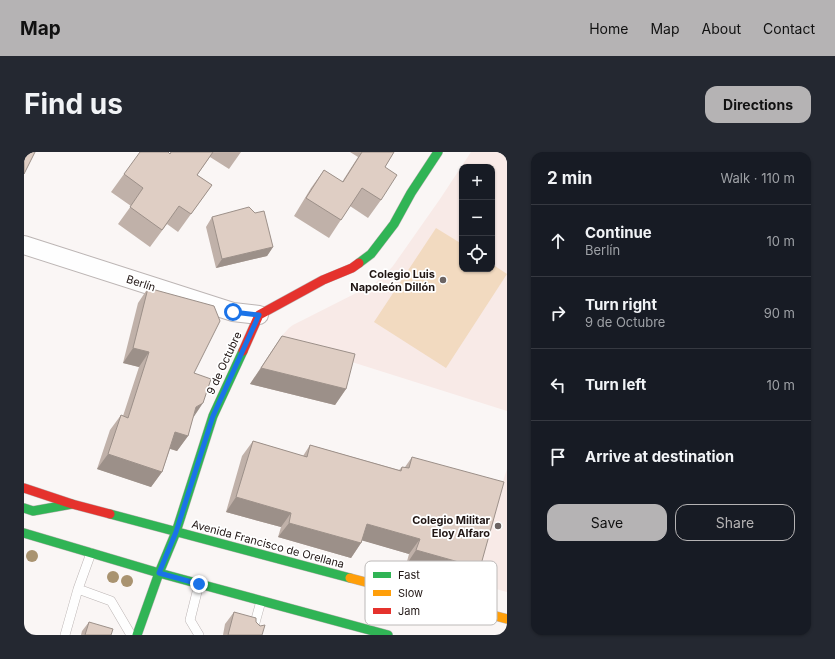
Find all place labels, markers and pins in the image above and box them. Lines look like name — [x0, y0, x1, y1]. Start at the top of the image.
place label: Colegio Luis Napoleón Dillón — [350, 267, 435, 294]
marker: Colegio Luis Napoleón Dillón — [438, 275, 448, 285]
place label: Colegio Militar Eloy Alfaro — [412, 513, 491, 540]
marker: Colegio Militar Eloy Alfaro — [493, 521, 503, 531]

